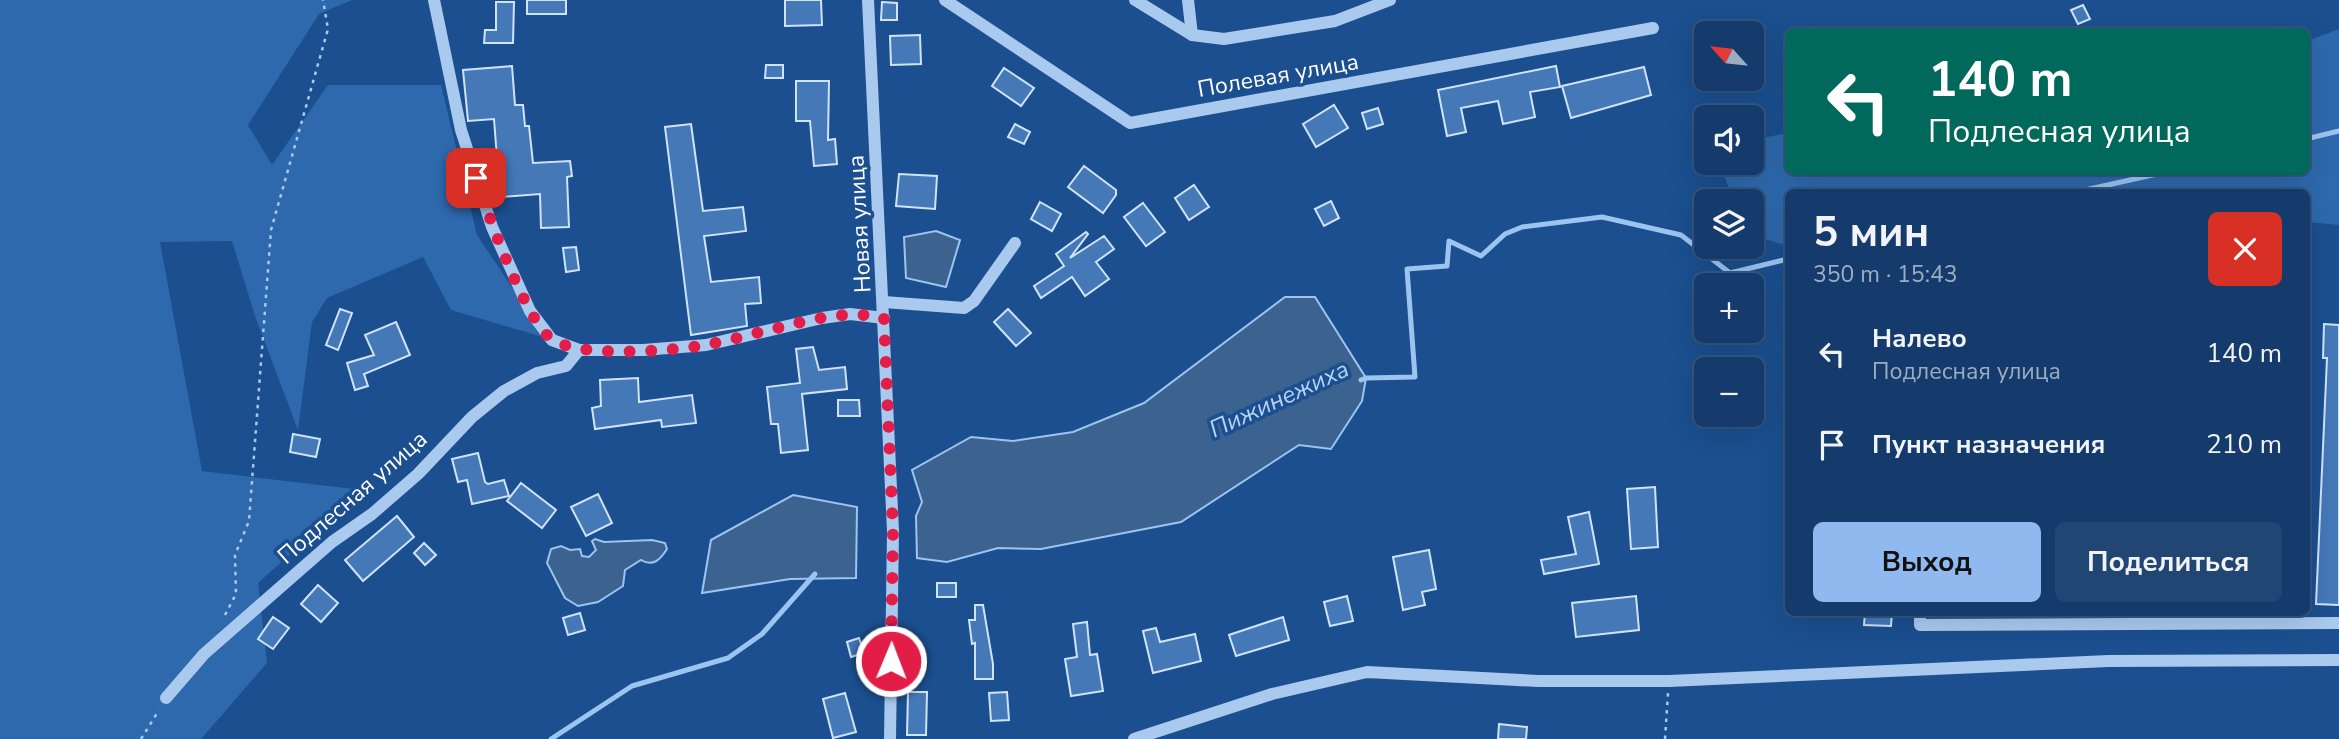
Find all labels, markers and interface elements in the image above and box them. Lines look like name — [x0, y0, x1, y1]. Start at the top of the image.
north arrow — [1694, 21, 1764, 91]
map controls — [1694, 21, 1764, 427]
street label: Полевая улица — [1195, 46, 1361, 105]
text: 140 m — [1928, 46, 2072, 113]
icon: left — [1813, 56, 1904, 147]
button: sound — [1694, 105, 1764, 175]
text: Подлесная улица — [1928, 110, 2191, 153]
pin — [446, 148, 506, 208]
street label: Новая улица — [840, 154, 879, 294]
icon: arrive — [457, 159, 495, 197]
button: layers — [1694, 189, 1764, 259]
text: 5 мин — [1813, 204, 1929, 261]
button: close — [2208, 212, 2282, 286]
text: 350 m · 15:43 — [1813, 259, 1958, 290]
button: + — [1694, 273, 1764, 343]
text: Налево — [1872, 321, 1967, 356]
icon: left — [1813, 335, 1851, 373]
text: 140 m — [2206, 336, 2282, 371]
water label: Пижинежиха — [1204, 353, 1354, 445]
text: Подлесная улица — [1872, 356, 2061, 387]
button: − — [1694, 357, 1764, 427]
street label: Подлесная улица — [271, 424, 434, 571]
icon: arrive — [1813, 426, 1851, 464]
text: Пункт назначения — [1872, 427, 2105, 462]
text: 210 m — [2206, 427, 2282, 462]
button: Выход — [1813, 522, 2041, 602]
button: Поделиться — [2055, 522, 2282, 602]
position arrow — [854, 624, 928, 698]

